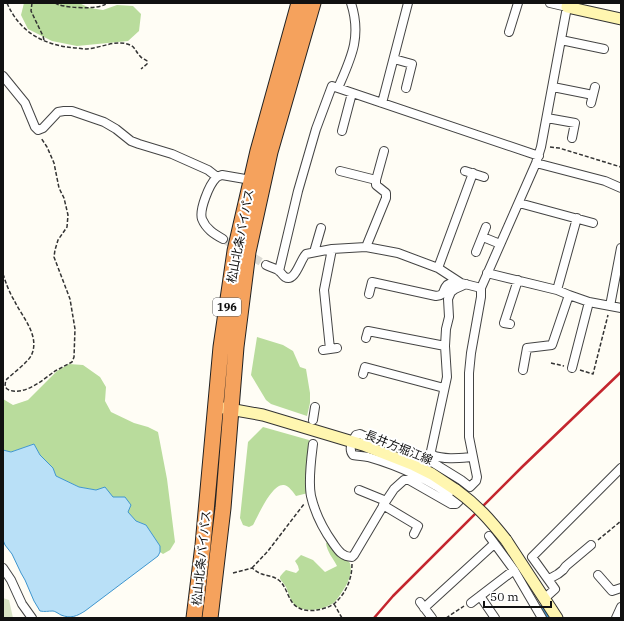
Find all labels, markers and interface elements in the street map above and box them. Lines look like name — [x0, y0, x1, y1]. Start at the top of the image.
street label: 松山北条バイパス — [224, 188, 256, 284]
road number: 196 — [213, 298, 241, 316]
street label: 長井方堀江線 — [363, 427, 435, 467]
street label: 松山北条バイパス — [189, 510, 213, 606]
scale bar — [484, 583, 551, 609]
text: 50 m — [490, 589, 519, 604]

